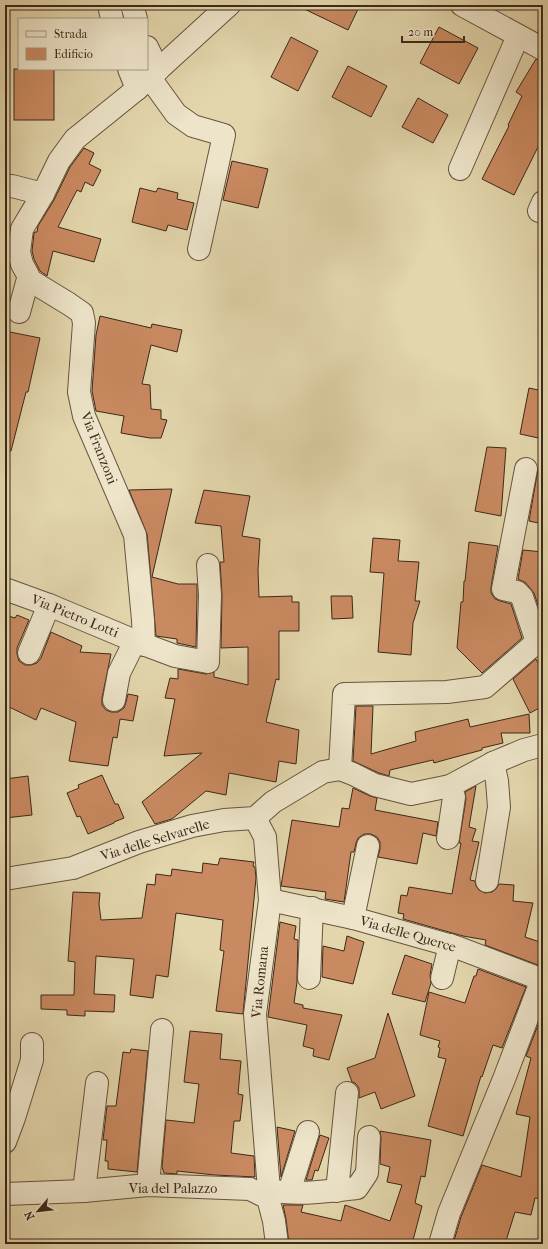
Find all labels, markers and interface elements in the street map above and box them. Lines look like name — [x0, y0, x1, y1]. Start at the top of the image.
legend — [18, 18, 148, 70]
scale bar — [402, 18, 464, 44]
text: 20 m — [408, 25, 433, 39]
text: Strada — [54, 27, 88, 41]
text: Edificio — [54, 47, 93, 61]
street label: Via Franzoni — [76, 409, 121, 487]
street label: Via Pietro Lotti — [28, 590, 121, 641]
street label: Via delle Selvarelle — [97, 815, 212, 865]
street label: Via delle Querce — [357, 912, 458, 956]
street label: Via Romana — [248, 945, 272, 1020]
street label: Via del Palazzo — [128, 1180, 217, 1197]
north arrow — [18, 1191, 58, 1231]
text: N — [22, 1208, 37, 1222]

